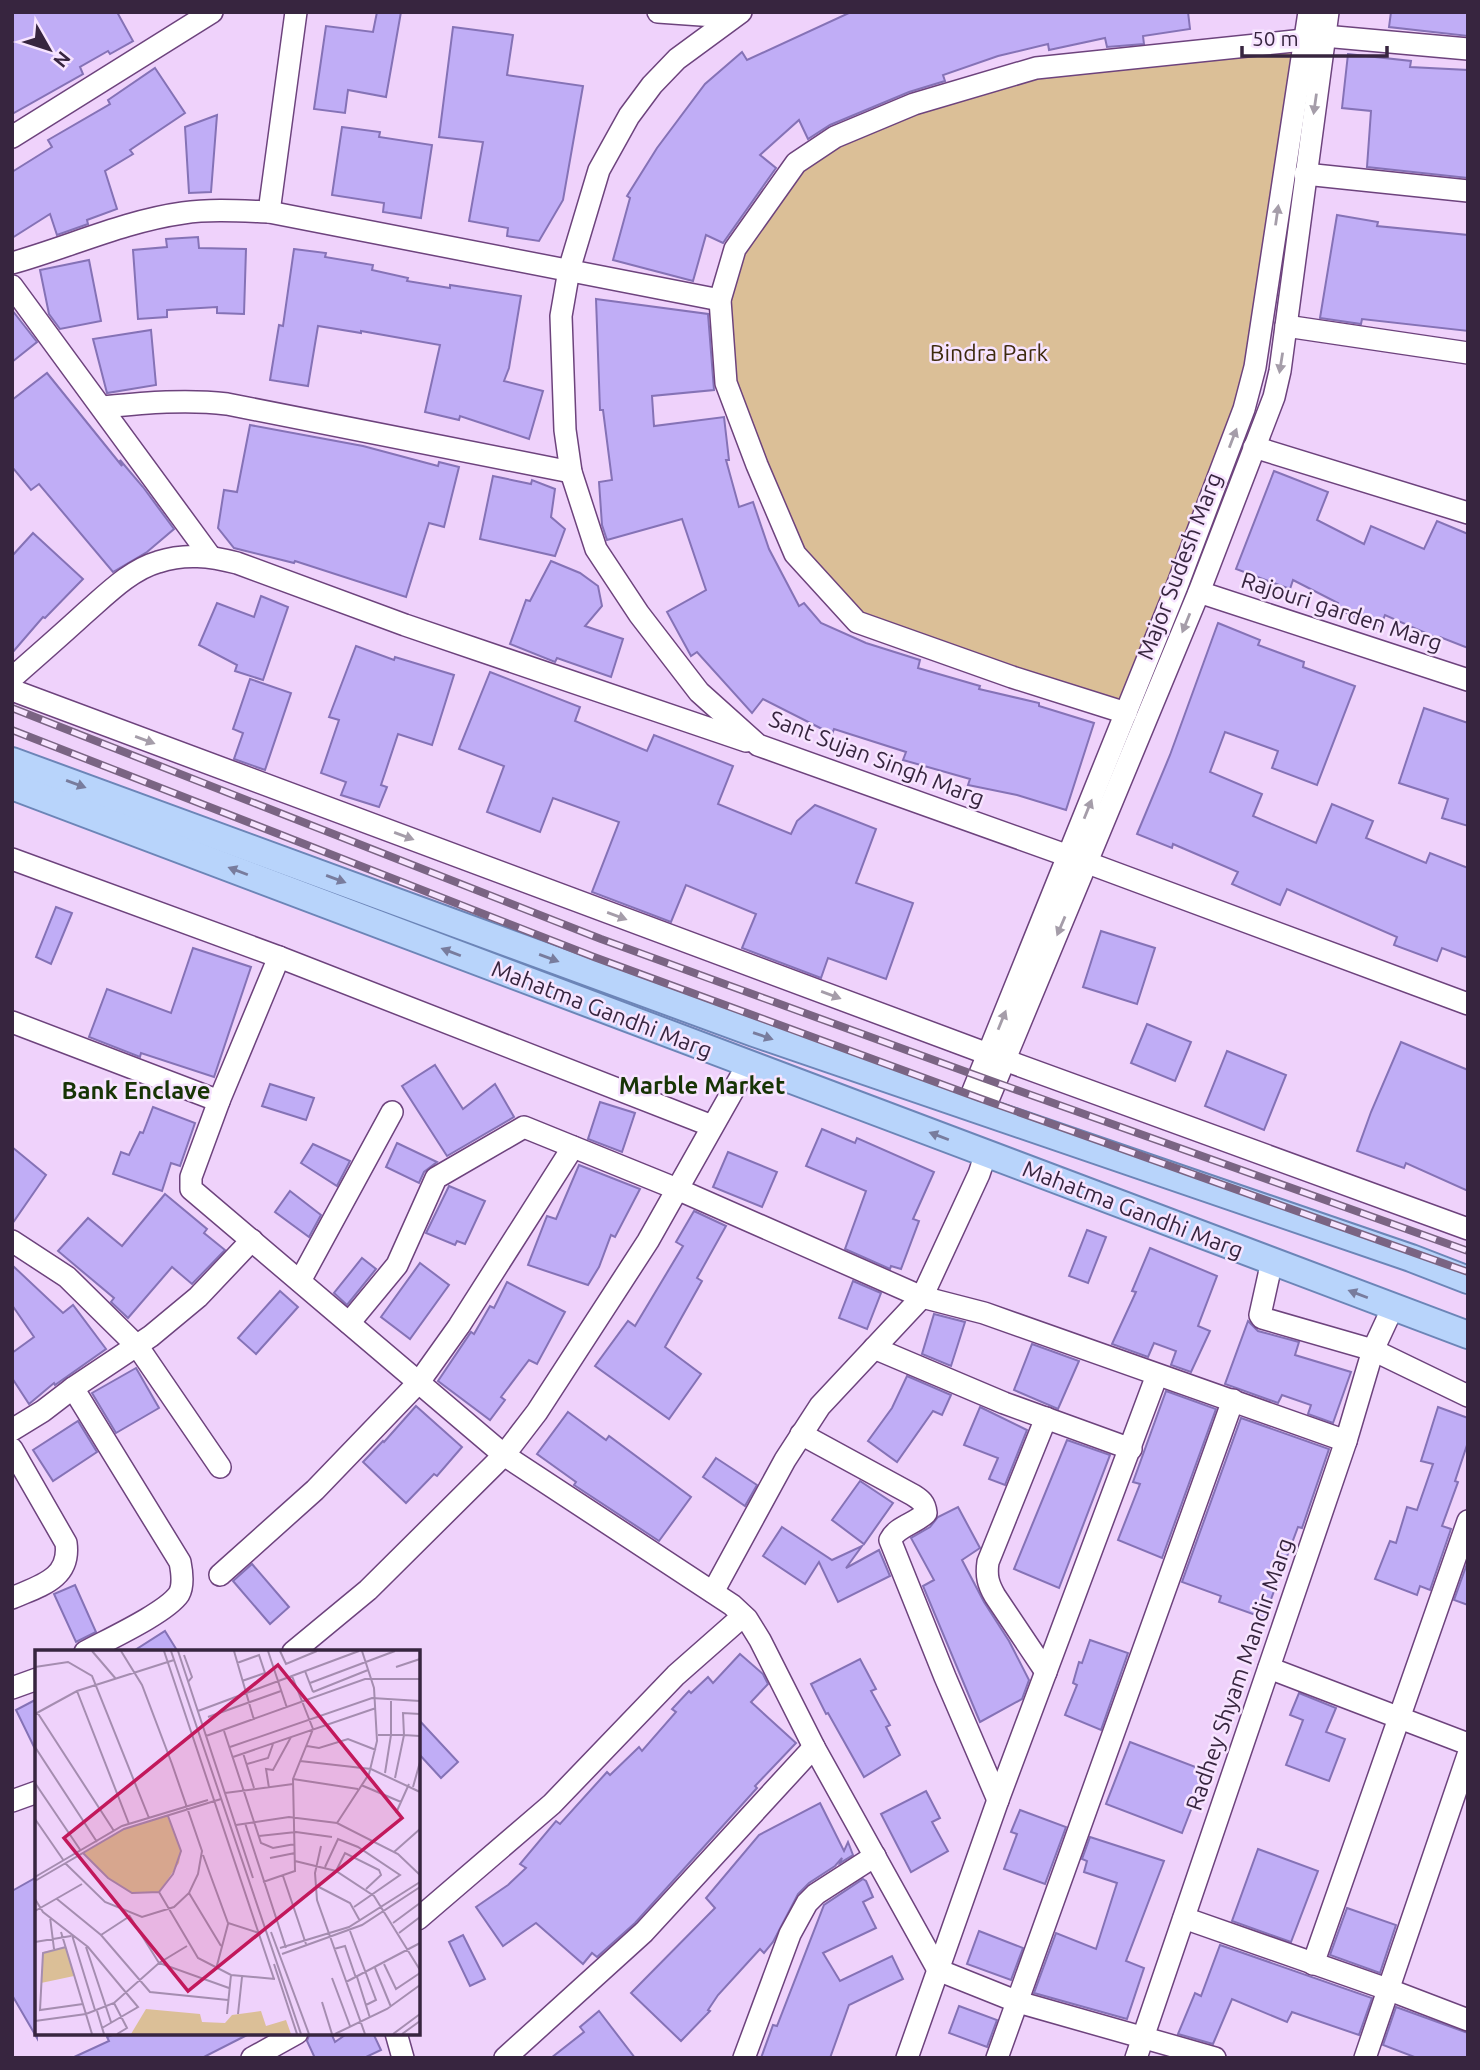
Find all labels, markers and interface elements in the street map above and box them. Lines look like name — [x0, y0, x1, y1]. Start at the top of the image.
north arrow — [14, 14, 84, 84]
scale bar — [1242, 14, 1387, 58]
text: 50 m — [1252, 26, 1299, 50]
text: N — [49, 47, 75, 72]
one-way arrow — [1309, 93, 1320, 115]
one-way arrow — [1272, 204, 1283, 226]
park label: Bindra Park — [930, 340, 1049, 365]
one-way arrow — [1275, 353, 1286, 375]
one-way arrow — [1228, 427, 1239, 448]
street label: Major Sudesh Marg — [1132, 469, 1226, 663]
street label: Rajouri garden Marg — [1238, 567, 1446, 655]
one-way arrow — [1181, 612, 1192, 633]
street label: Sant Sujan Singh Marg — [766, 705, 988, 811]
one-way arrow — [135, 734, 156, 745]
one-way arrow — [66, 779, 87, 790]
one-way arrow — [1082, 799, 1093, 820]
one-way arrow — [394, 831, 415, 842]
one-way arrow — [228, 866, 249, 877]
one-way arrow — [325, 874, 346, 885]
one-way arrow — [607, 910, 628, 921]
one-way arrow — [1055, 915, 1066, 936]
one-way arrow — [440, 946, 461, 957]
one-way arrow — [539, 952, 560, 963]
street label: Mahatma Gandhi Marg — [488, 955, 716, 1063]
one-way arrow — [820, 990, 841, 1001]
one-way arrow — [996, 1009, 1007, 1030]
one-way arrow — [753, 1031, 774, 1042]
district label: Marble Market — [619, 1072, 785, 1099]
district label: Bank Enclave — [62, 1077, 211, 1104]
one-way arrow — [928, 1130, 949, 1141]
street label: Mahatma Gandhi Marg — [1019, 1155, 1247, 1263]
one-way arrow — [1348, 1288, 1369, 1299]
street label: Radhey Shyam Mandir Marg — [1181, 1535, 1297, 1813]
inset map — [35, 1650, 420, 2035]

